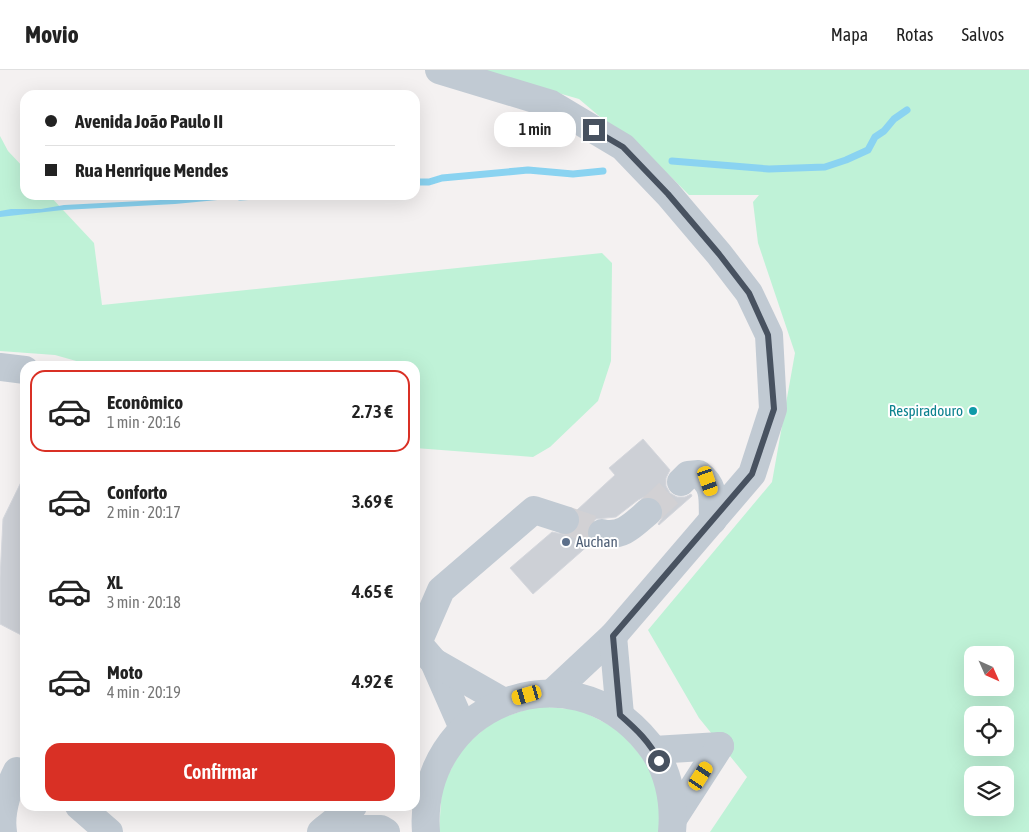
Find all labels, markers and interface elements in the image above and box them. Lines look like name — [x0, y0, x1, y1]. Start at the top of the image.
text: Movio — [25, 21, 79, 48]
text: Mapa — [831, 24, 868, 45]
text: Rotas — [896, 24, 933, 45]
text: Salvos — [961, 24, 1004, 45]
text: Avenida João Paulo II — [75, 110, 223, 132]
callout: 1 min — [494, 112, 576, 148]
route end — [583, 119, 605, 141]
text: 1 min — [519, 120, 551, 138]
text: Rua Henrique Mendes — [75, 159, 228, 181]
icon: car — [47, 389, 92, 434]
text: Econômico — [107, 391, 183, 413]
text: 2.73 € — [352, 400, 393, 422]
place label: Respiradouro — [889, 402, 963, 419]
marker: Respiradouro — [967, 405, 979, 417]
text: 1 min · 20:16 — [107, 413, 181, 431]
car — [696, 464, 719, 498]
icon: car — [47, 479, 92, 524]
text: Conforto — [107, 481, 168, 503]
text: 3.69 € — [352, 490, 393, 512]
text: 2 min · 20:17 — [107, 503, 181, 521]
place label: Auchan — [576, 533, 618, 550]
marker: Auchan — [560, 536, 572, 548]
icon: car — [47, 569, 92, 614]
text: XL — [107, 571, 123, 593]
text: 4.65 € — [352, 580, 393, 602]
text: 3 min · 20:18 — [107, 593, 181, 611]
north arrow — [964, 646, 1014, 696]
map controls — [964, 646, 1014, 816]
icon: car — [47, 659, 92, 704]
text: Moto — [107, 661, 143, 683]
text: 4.92 € — [352, 670, 393, 692]
text: 4 min · 20:19 — [107, 683, 181, 701]
car — [510, 684, 543, 706]
button: locate — [964, 706, 1014, 756]
button: Confirmar — [45, 743, 395, 801]
route start — [648, 750, 670, 772]
car — [686, 759, 715, 793]
button: layers — [964, 766, 1014, 816]

